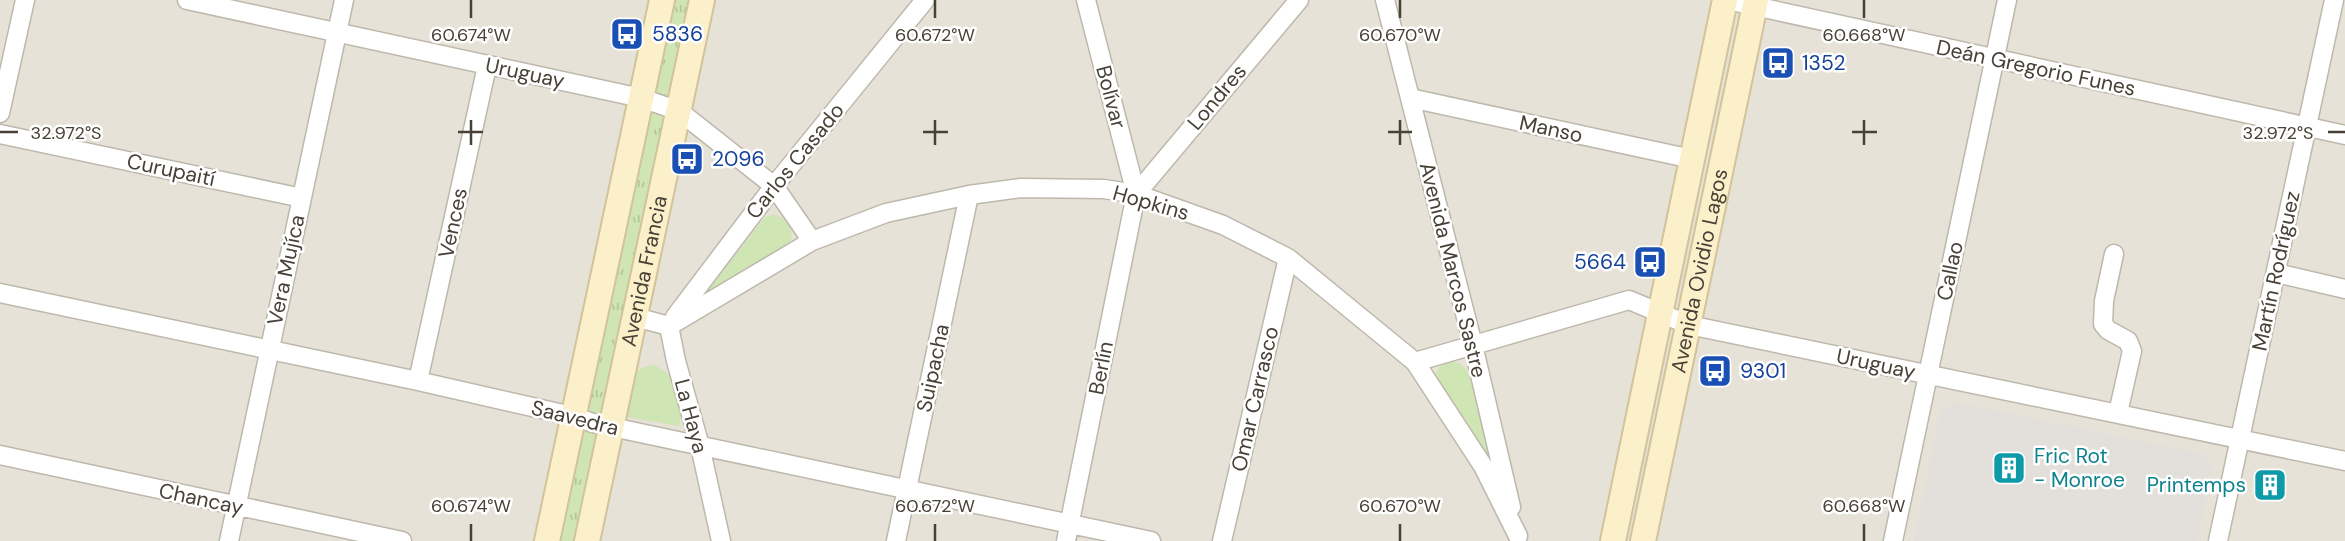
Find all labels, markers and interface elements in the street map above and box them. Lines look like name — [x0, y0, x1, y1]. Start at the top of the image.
bus stop icon: 5836 — [608, 15, 646, 53]
place label: 5836 — [652, 20, 703, 48]
text: 60.674°W — [431, 23, 511, 47]
text: 60.672°W — [895, 23, 975, 47]
text: 60.670°W — [1359, 23, 1441, 47]
text: 60.668°W — [1822, 23, 1906, 47]
street label: Deán Gregorio Funes — [1934, 33, 2138, 103]
bus stop icon: 1352 — [1759, 44, 1797, 82]
place label: 1352 — [1802, 49, 1846, 77]
street label: Uruguay — [483, 51, 567, 95]
street label: Londres — [1181, 58, 1253, 136]
street label: Bolívar — [1089, 62, 1133, 132]
street label: Carlos Casado — [740, 97, 850, 225]
street label: Manso — [1517, 109, 1585, 149]
text: 32.972°S — [31, 121, 102, 145]
text: 32.972°S — [2243, 121, 2314, 145]
bus stop icon: 2096 — [668, 140, 706, 178]
place label: 2096 — [712, 145, 765, 173]
street label: Curupaití — [124, 147, 218, 193]
street label: Avenida Marcos Sastre — [1413, 159, 1493, 381]
street label: Avenida Ovidio Lagos — [1664, 166, 1734, 376]
street label: Hopkins — [1110, 179, 1192, 227]
street label: Vences — [432, 185, 474, 261]
street label: Martín Rodríguez — [2245, 189, 2307, 353]
street label: Avenida Francia — [615, 193, 674, 349]
street label: Vera Mujíca — [261, 212, 311, 328]
street label: Callao — [1930, 239, 1970, 303]
bus stop icon: 5664 — [1631, 243, 1669, 281]
place label: 5664 — [1574, 248, 1626, 276]
street label: Suipacha — [910, 321, 956, 415]
street label: Omar Carrasco — [1225, 324, 1285, 474]
street label: Berlín — [1082, 339, 1120, 397]
street label: Uruguay — [1834, 342, 1918, 386]
bus stop icon: 9301 — [1696, 352, 1734, 390]
place label: 9301 — [1740, 357, 1786, 385]
street label: La Haya — [668, 376, 714, 456]
street label: Saavedra — [528, 394, 622, 442]
place label: Fric Rot - Monroe — [2034, 442, 2125, 494]
building icon: Fric Rot - Monroe — [1990, 449, 2028, 487]
building icon: Printemps — [2251, 466, 2289, 504]
place label: Printemps — [2147, 471, 2246, 499]
street label: Chancay — [156, 476, 246, 522]
text: 60.674°W — [431, 494, 511, 518]
text: 60.672°W — [895, 494, 975, 518]
text: 60.670°W — [1359, 494, 1441, 518]
text: 60.668°W — [1822, 494, 1906, 518]

